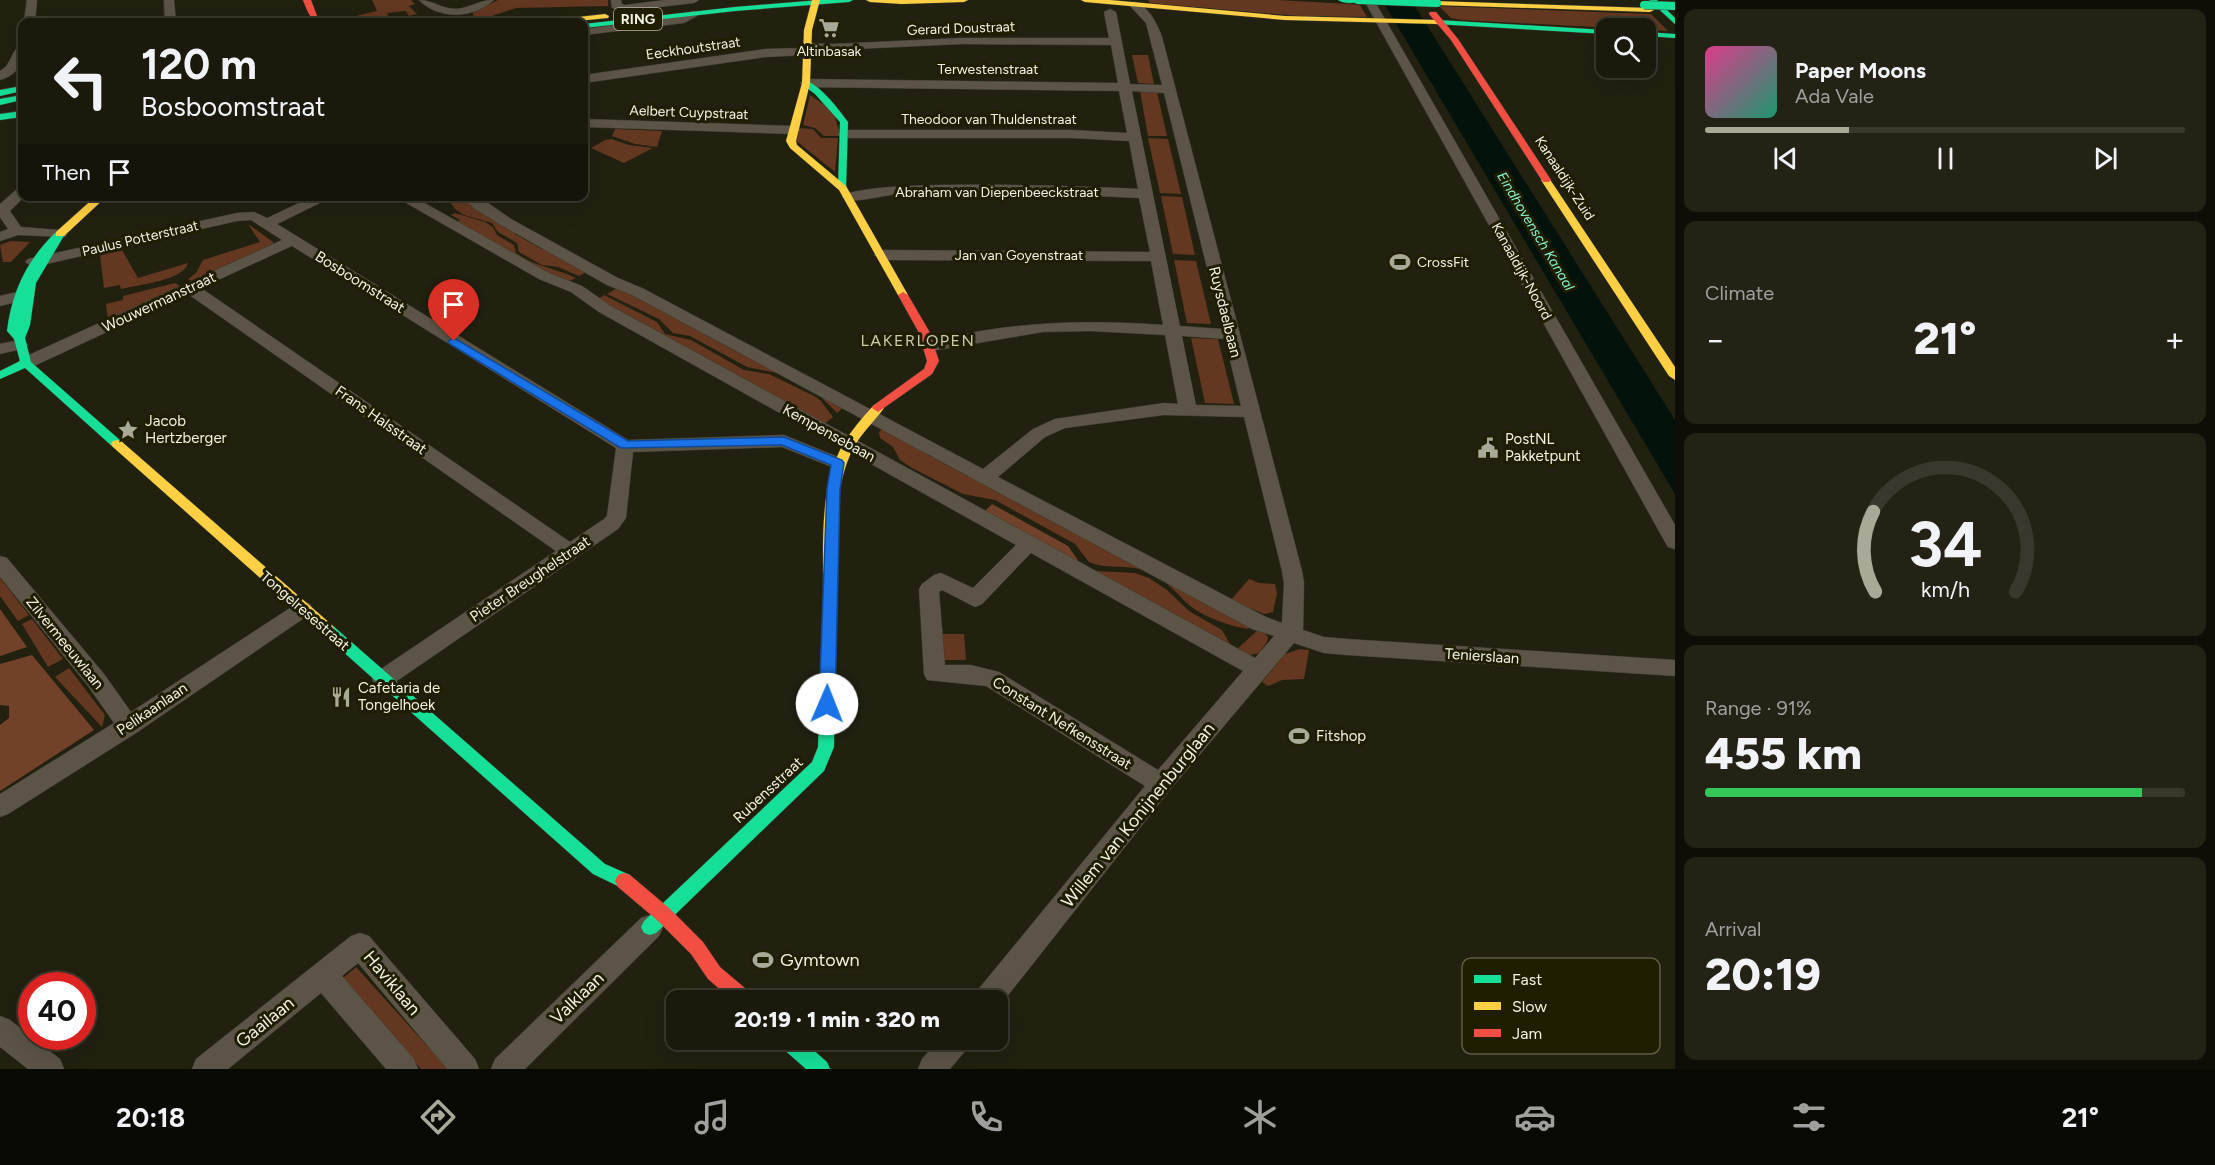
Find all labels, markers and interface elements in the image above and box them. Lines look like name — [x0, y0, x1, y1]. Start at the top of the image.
road number: RING — [614, 8, 662, 30]
supermarket icon: Altinbasak — [817, 16, 841, 40]
street label: Gerard Doustraat — [907, 18, 1015, 39]
map controls — [1596, 18, 1656, 78]
button: search — [1596, 18, 1656, 78]
street label: Eeckhoutstraat — [645, 33, 742, 64]
text: 120 m — [141, 39, 257, 90]
icon: left — [42, 42, 120, 120]
place label: Altinbasak — [797, 43, 862, 60]
text: Paper Moons — [1795, 57, 1926, 84]
street label: Terwestenstraat — [937, 61, 1039, 78]
text: Ada Vale — [1795, 84, 1874, 108]
text: Bosboomstraat — [141, 90, 326, 123]
street label: Aelbert Cuypstraat — [629, 102, 749, 123]
street label: Theodoor van Thuldenstraat — [901, 111, 1077, 128]
street label: Kanaaldijk-Zuid — [1531, 133, 1598, 224]
icon: previous — [1769, 142, 1802, 175]
icon: pause — [1929, 142, 1962, 175]
icon: next — [2089, 142, 2122, 175]
icon: arrive — [103, 156, 136, 189]
text: Then — [42, 159, 91, 186]
water label: Eindhovensch Kanaal — [1493, 169, 1578, 294]
street label: Abraham van Diepenbeeckstraat — [895, 184, 1099, 201]
street label: Paulus Potterstraat — [80, 217, 200, 260]
street label: Kanaaldijk-Noord — [1488, 220, 1555, 323]
street label: Bosboomstraat — [312, 247, 409, 317]
street label: Jan van Goyenstraat — [955, 247, 1083, 264]
sports icon: CrossFit — [1388, 250, 1412, 274]
place label: CrossFit — [1417, 254, 1469, 271]
street label: Ruysdaelbaan — [1205, 265, 1245, 359]
street label: Wouwermanstraat — [99, 268, 219, 336]
pin — [428, 279, 479, 341]
text: Climate — [1705, 281, 1774, 305]
icon: arrive — [437, 288, 470, 321]
text: 21° — [1914, 311, 1976, 365]
text: − — [1705, 320, 1726, 359]
text: + — [2164, 320, 2185, 359]
district label: LAKERLOPEN — [861, 331, 975, 350]
street label: Frans Halsstraat — [332, 382, 431, 458]
street label: Kempensebaan — [780, 400, 878, 466]
place label: Jacob Hertzberger — [145, 412, 227, 447]
place icon: Jacob Hertzberger — [116, 418, 140, 442]
place label: PostNL Pakketpunt — [1505, 430, 1581, 465]
public building icon: PostNL Pakketpunt — [1476, 436, 1500, 460]
text: 34 — [1908, 507, 1982, 582]
street label: Pieter Breughelstraat — [466, 532, 594, 626]
street label: Tongelresestraat — [257, 568, 353, 655]
text: km/h — [1921, 577, 1969, 602]
street label: Zilvermeeuwlaan — [22, 593, 108, 693]
street label: Tenierslaan — [1444, 644, 1520, 668]
position arrow — [795, 672, 859, 736]
street label: Constant Nefkensstraat — [989, 673, 1135, 773]
street label: Pelikaanlaan — [113, 679, 191, 739]
place label: Cafetaria de Tongelhoek — [358, 679, 440, 714]
restaurant icon: Cafetaria de Tongelhoek — [329, 685, 353, 709]
text: Range · 91% — [1705, 696, 1812, 720]
street label: Willem van Konijnenburglaan — [1057, 718, 1219, 912]
sports icon: Fitshop — [1287, 724, 1311, 748]
text: 455 km — [1705, 726, 1862, 780]
place label: Fitshop — [1316, 727, 1366, 745]
street label: Rubensstraat — [729, 753, 807, 827]
text: Arrival — [1705, 917, 1761, 941]
street label: Haviklaan — [359, 946, 425, 1020]
text: 20:19 — [1705, 947, 1821, 1001]
sports icon: Gymtown — [751, 948, 775, 972]
place label: Gymtown — [780, 949, 860, 971]
legend — [1462, 958, 1660, 1054]
street label: Valklaan — [546, 967, 608, 1029]
text: Fast — [1512, 970, 1542, 989]
speed limit sign: 40 — [18, 972, 96, 1050]
street label: Gaailaan — [231, 992, 299, 1052]
text: Slow — [1512, 997, 1547, 1016]
text: 20:19 · 1 min · 320 m — [734, 1006, 940, 1033]
text: Jam — [1512, 1024, 1542, 1043]
icon: directions — [417, 1096, 459, 1138]
icon: music — [691, 1096, 733, 1138]
icon: phone — [965, 1096, 1007, 1138]
icon: climate — [1239, 1096, 1281, 1138]
icon: car — [1514, 1096, 1556, 1138]
icon: filters — [1788, 1096, 1830, 1138]
text: 20:18 — [116, 1101, 185, 1134]
text: 21° — [2062, 1101, 2099, 1134]

